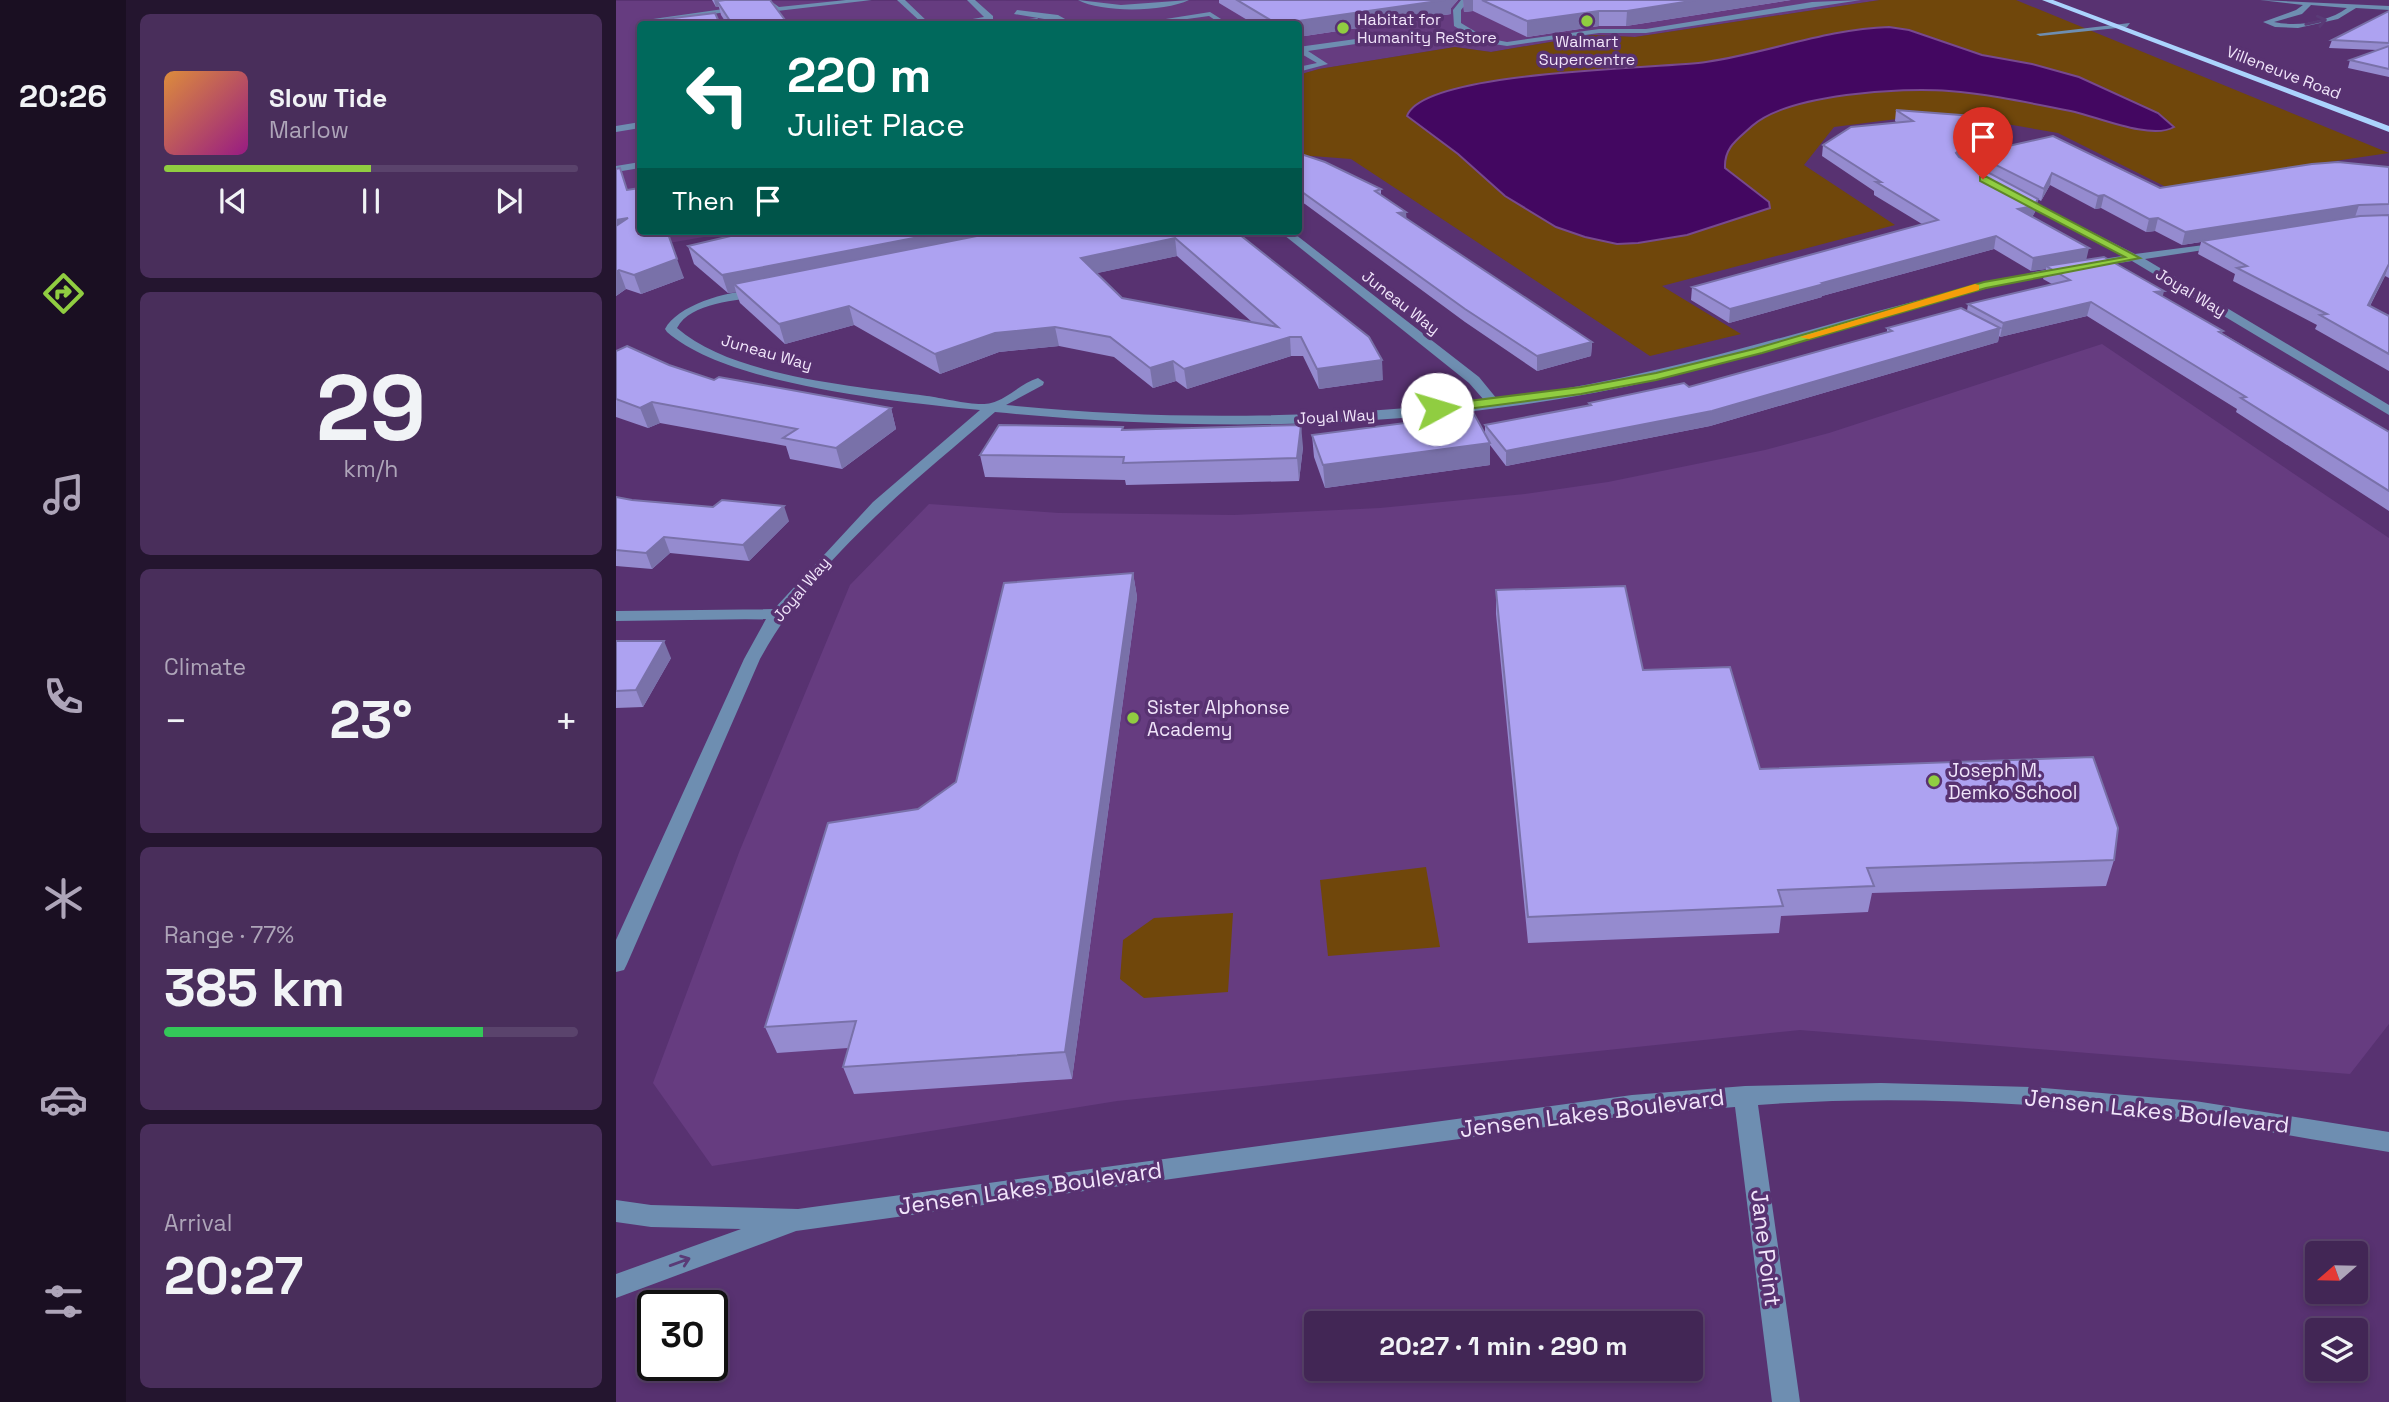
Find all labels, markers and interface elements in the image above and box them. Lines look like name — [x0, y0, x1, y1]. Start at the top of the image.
place label: Habitat for Humanity ReStore — [1357, 9, 1497, 48]
marker: Walmart Supercentre — [1579, 13, 1595, 29]
one-way arrow — [2304, 15, 2327, 28]
marker: Habitat for Humanity ReStore — [1335, 20, 1351, 36]
place label: Walmart Supercentre — [1539, 31, 1635, 70]
street label: Villeneuve Road — [2223, 41, 2344, 104]
text: 220 m — [787, 44, 931, 106]
icon: left — [672, 49, 763, 140]
text: 20:26 — [19, 76, 107, 116]
text: Slow Tide — [269, 81, 387, 115]
text: Juliet Place — [787, 105, 965, 145]
pin — [1953, 107, 2013, 179]
text: Marlow — [269, 115, 349, 145]
icon: arrive — [1964, 118, 2002, 156]
icon: previous — [214, 182, 252, 220]
icon: pause — [352, 182, 390, 220]
icon: next — [490, 182, 528, 220]
icon: arrive — [749, 182, 787, 220]
text: Then — [672, 184, 735, 218]
street label: Joyal Way — [2152, 263, 2230, 322]
street label: Juneau Way — [1357, 265, 1444, 339]
icon: directions — [39, 269, 88, 318]
street label: Juneau Way — [719, 329, 815, 375]
text: 29 — [316, 350, 426, 467]
position arrow — [1400, 372, 1474, 446]
street label: Joyal Way — [1296, 404, 1376, 429]
text: km/h — [344, 454, 398, 484]
icon: music — [39, 470, 88, 519]
street label: Joyal Way — [768, 553, 835, 626]
text: Climate — [164, 652, 246, 682]
icon: phone — [39, 672, 88, 721]
text: 23° — [330, 687, 413, 753]
place label: Sister Alphonse Academy — [1147, 695, 1290, 742]
text: − — [164, 697, 188, 745]
text: + — [554, 697, 578, 745]
marker: Sister Alphonse Academy — [1125, 710, 1141, 726]
place label: Joseph M. Demko School — [1948, 758, 2077, 805]
marker: Joseph M. Demko School — [1926, 773, 1942, 789]
icon: climate — [39, 874, 88, 923]
text: Range · 77% — [164, 920, 294, 950]
text: 385 km — [164, 955, 345, 1021]
icon: car — [39, 1075, 88, 1124]
street label: Jensen Lakes Boulevard — [1458, 1082, 1726, 1144]
street label: Jensen Lakes Boulevard — [2023, 1082, 2291, 1140]
street label: Jensen Lakes Boulevard — [896, 1155, 1164, 1221]
street label: Jane Point — [1744, 1188, 1788, 1308]
text: Arrival — [164, 1208, 232, 1238]
north arrow — [2305, 1241, 2368, 1304]
map controls — [2305, 1241, 2368, 1381]
text: 20:27 — [164, 1243, 303, 1309]
one-way arrow — [669, 1255, 691, 1267]
icon: filters — [39, 1277, 88, 1326]
speed limit sign: 30 — [637, 1290, 728, 1381]
button: layers — [2305, 1318, 2368, 1381]
text: 20:27 · 1 min · 290 m — [1380, 1329, 1627, 1363]

